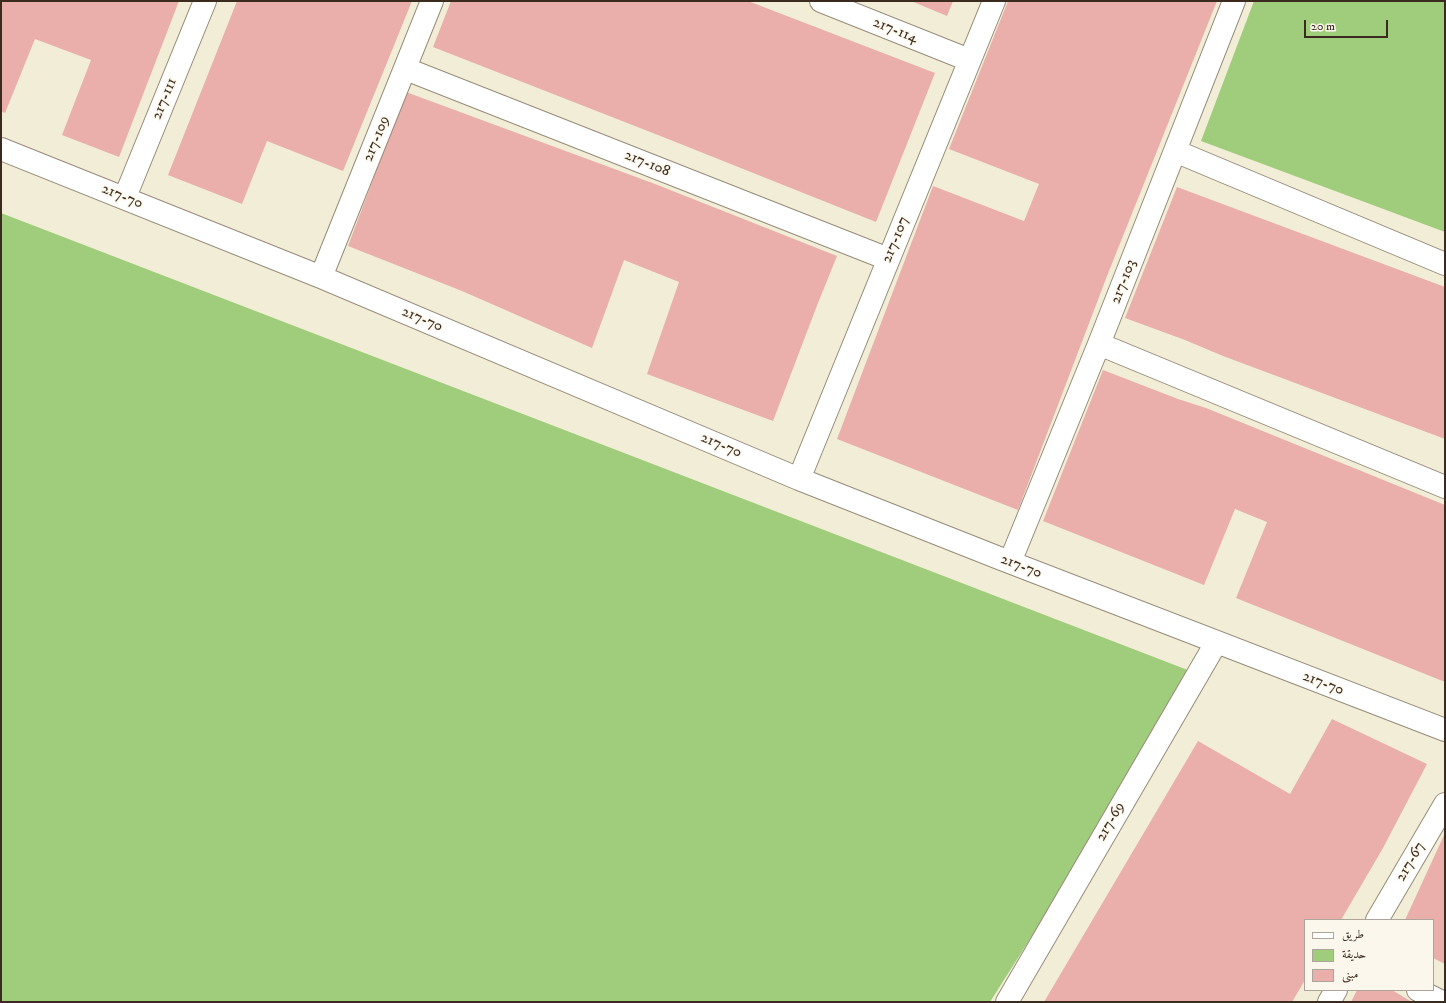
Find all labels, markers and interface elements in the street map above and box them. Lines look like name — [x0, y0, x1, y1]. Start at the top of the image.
scale bar — [1306, 12, 1390, 38]
street label: 217-114 — [870, 14, 920, 48]
text: 20 m — [1311, 19, 1335, 34]
street label: 217-111 — [149, 76, 181, 122]
street label: 217-109 — [360, 113, 394, 165]
street label: 217-108 — [621, 147, 673, 181]
street label: 217-70 — [99, 181, 145, 213]
street label: 217-107 — [879, 214, 913, 266]
street label: 217-103 — [1107, 257, 1141, 307]
street label: 217-70 — [399, 303, 445, 337]
street label: 217-70 — [698, 429, 744, 463]
street label: 217-70 — [998, 551, 1044, 583]
street label: 217-70 — [1300, 668, 1346, 700]
street label: 217-69 — [1093, 799, 1129, 845]
street label: 217-67 — [1393, 839, 1429, 885]
legend — [1304, 919, 1434, 991]
text: طريق — [1342, 927, 1364, 942]
text: حديقة — [1342, 947, 1366, 962]
text: مبنى — [1342, 967, 1358, 982]

